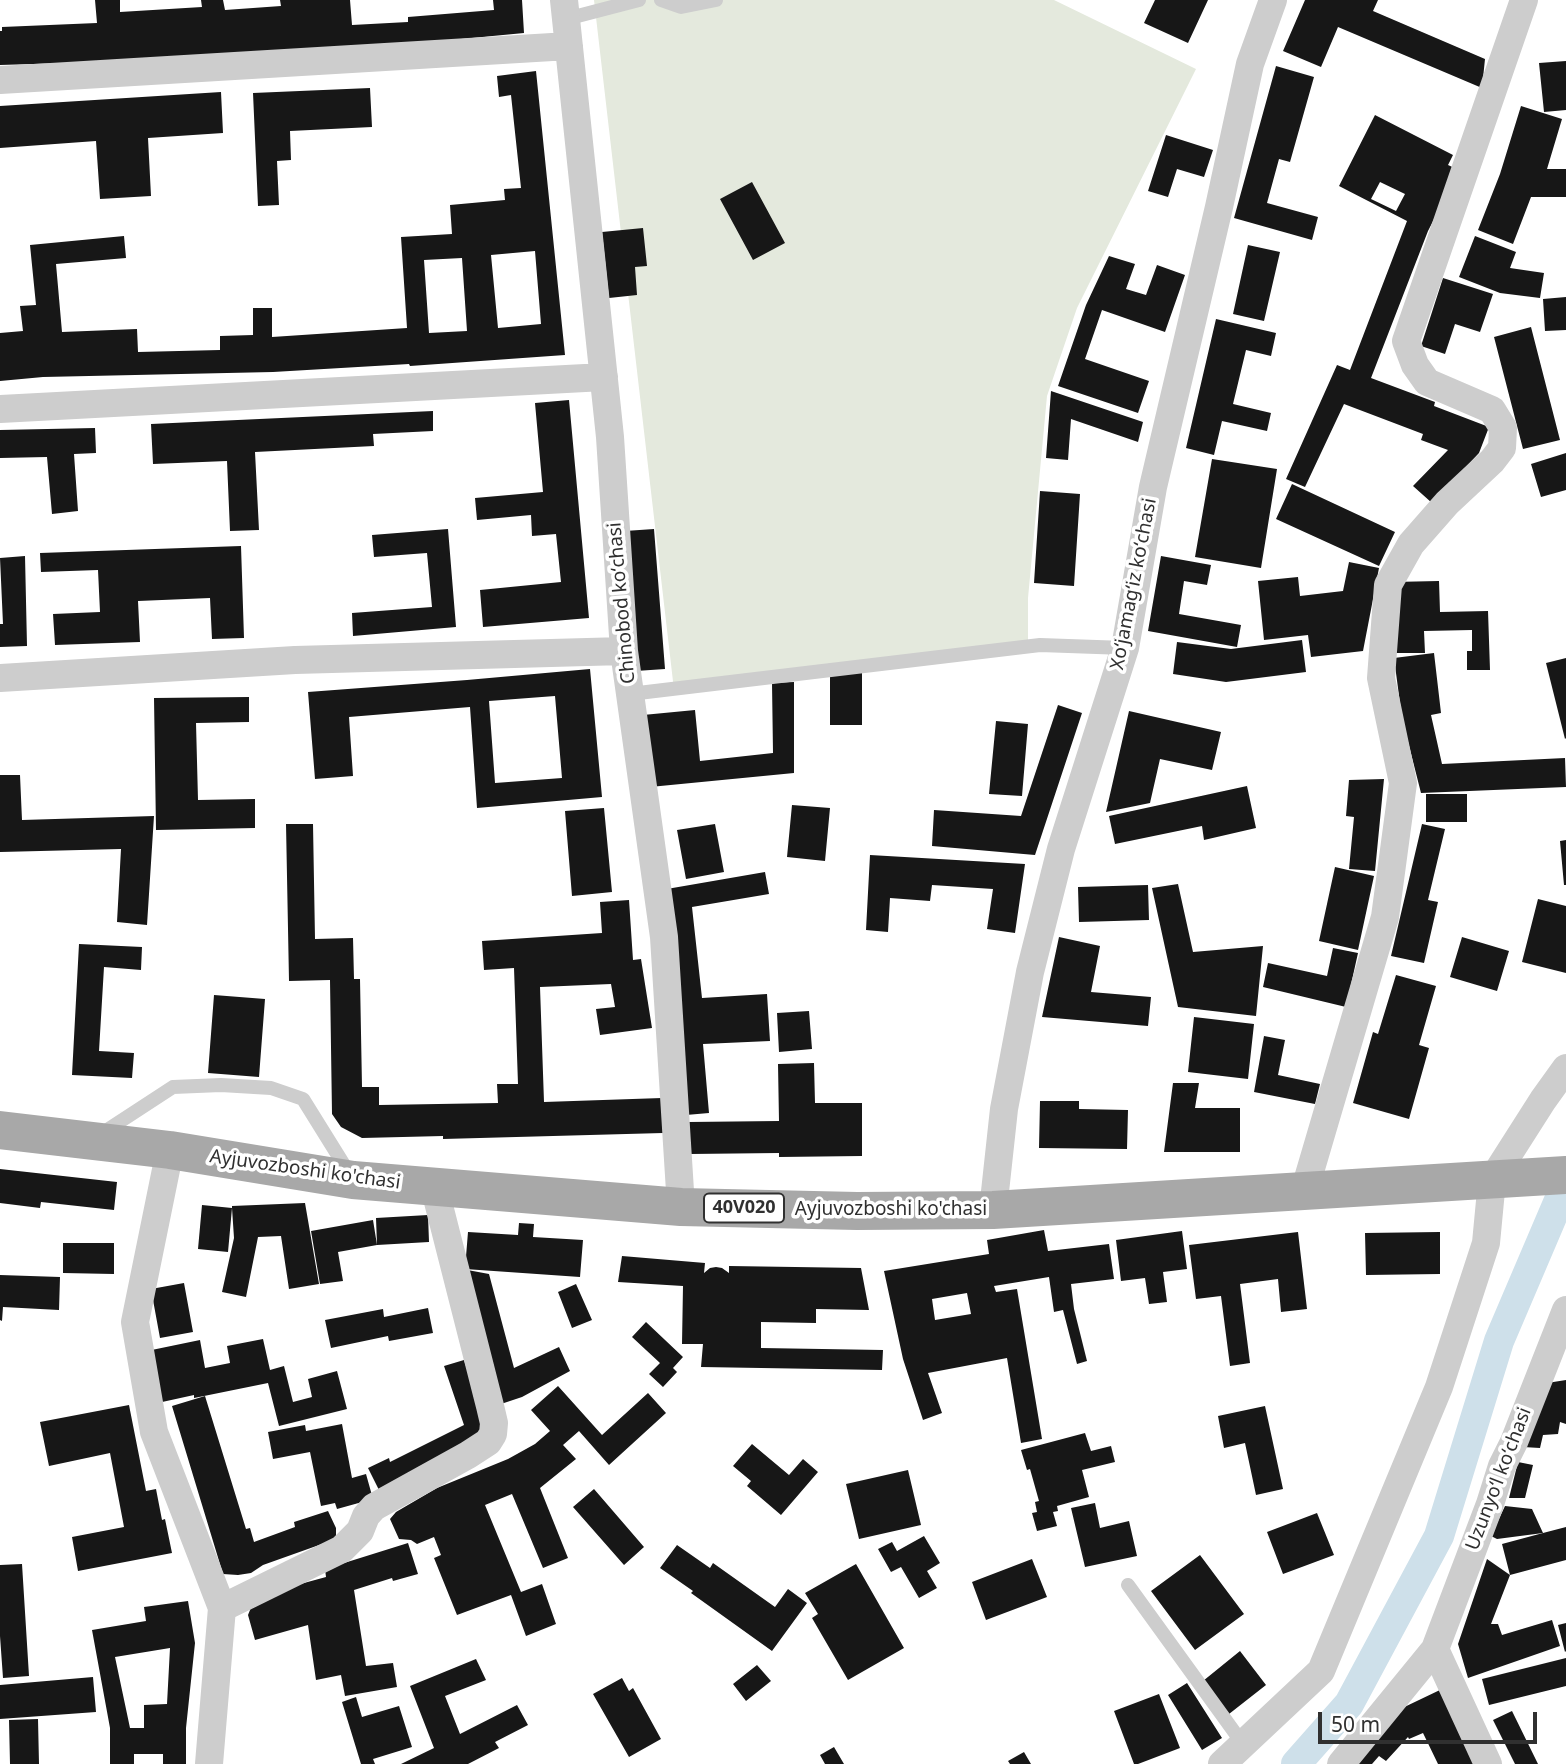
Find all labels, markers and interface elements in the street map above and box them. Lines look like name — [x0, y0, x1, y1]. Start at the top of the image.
street label: Xoʻjamagʻiz koʻchasi — [1106, 496, 1162, 672]
street label: Chinobod koʻchasi — [604, 521, 640, 685]
street label: Ayjuvozboshi ko'chasi — [208, 1145, 402, 1195]
road number: 40V020 — [704, 1194, 784, 1223]
street label: Ayjuvozboshi ko'chasi — [795, 1199, 987, 1221]
street label: Uzunyoʻl koʻchasi — [1461, 1404, 1537, 1554]
scale bar — [1321, 1698, 1540, 1742]
text: 50 m — [1331, 1710, 1380, 1738]

